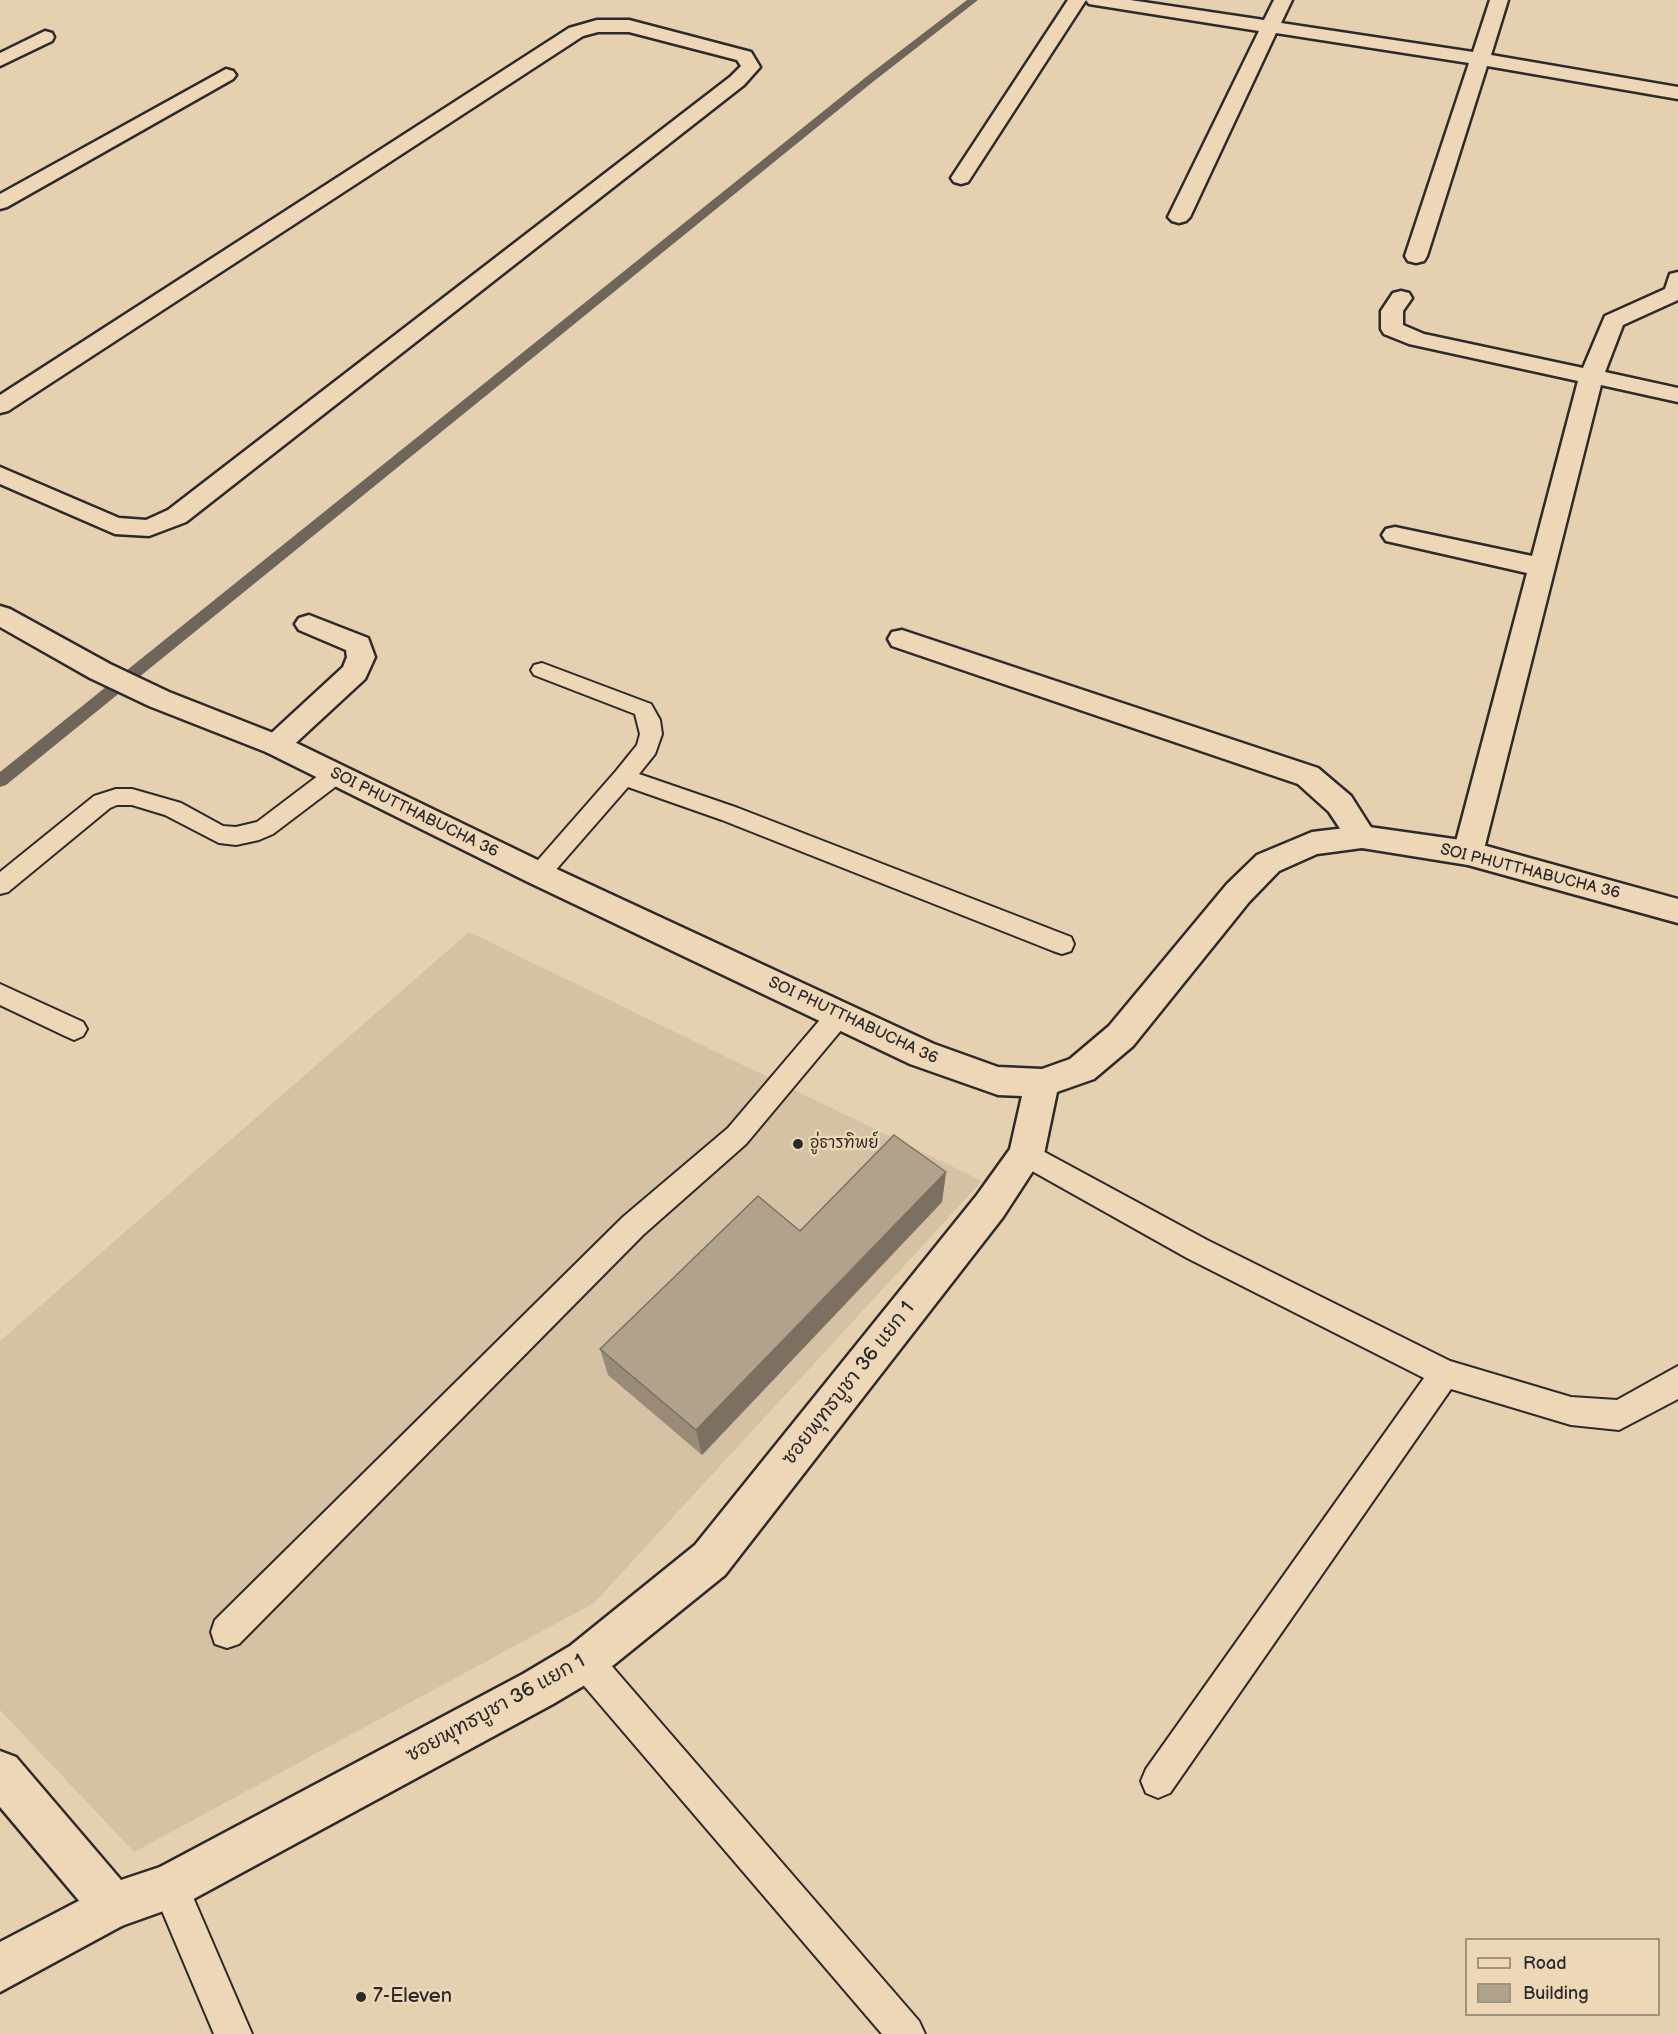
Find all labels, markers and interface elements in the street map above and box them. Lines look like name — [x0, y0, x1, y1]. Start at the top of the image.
street label: SOI PHUTTHABUCHA 36 — [327, 764, 501, 862]
street label: SOI PHUTTHABUCHA 36 — [1438, 840, 1622, 904]
street label: SOI PHUTTHABUCHA 36 — [765, 973, 941, 1069]
place label: อู่ธารทิพย์ — [810, 1134, 879, 1154]
marker: อู่ธารทิพย์ — [791, 1137, 805, 1151]
street label: ซอยพุทธบูชา 36 แยก 1 — [778, 1297, 920, 1471]
street label: ซอยพุทธบูชา 36 แยก 1 — [402, 1650, 590, 1768]
legend — [1465, 1938, 1660, 2016]
text: Road — [1523, 1953, 1567, 1974]
text: Building — [1523, 1983, 1589, 2004]
place label: 7-Eleven — [373, 1985, 452, 2009]
marker: 7-Eleven — [354, 1990, 368, 2004]

